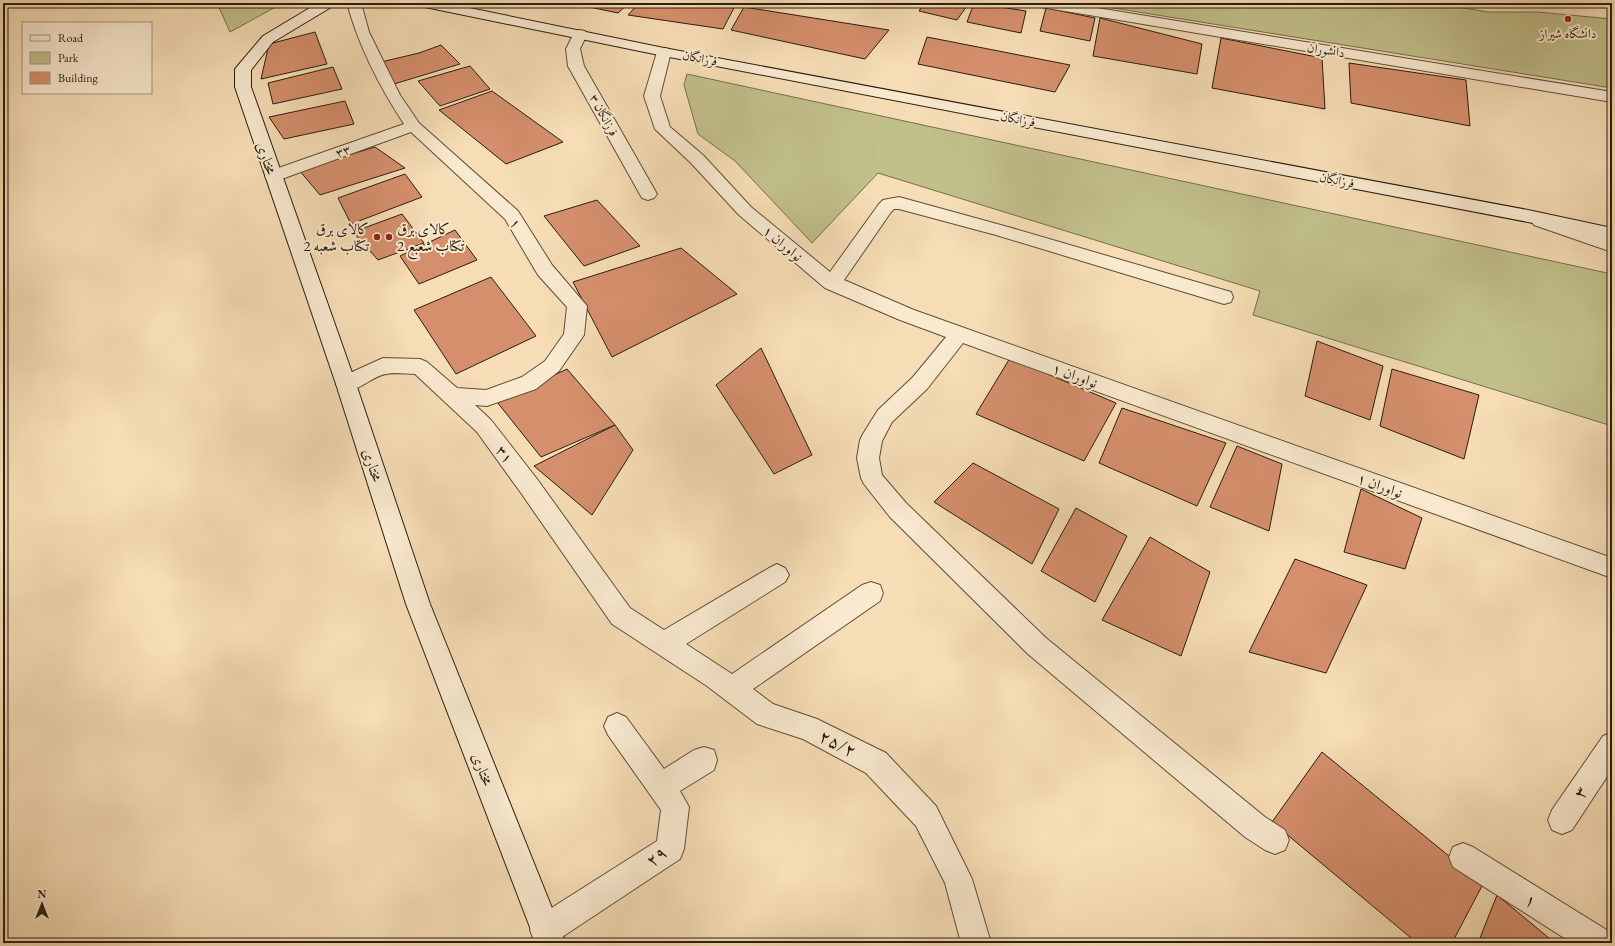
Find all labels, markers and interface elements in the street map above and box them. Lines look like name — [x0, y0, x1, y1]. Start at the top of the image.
marker: دانشگاه شیراز — [1563, 14, 1573, 24]
legend — [22, 22, 152, 94]
place label: دانشگاه شیراز — [1537, 25, 1597, 42]
text: Road — [58, 30, 84, 46]
street label: دانشوران — [1306, 39, 1346, 61]
street label: فرزانگان — [681, 46, 719, 70]
text: Park — [58, 50, 79, 66]
text: Building — [58, 70, 99, 86]
street label: فرزانگان ۳ — [585, 91, 623, 139]
street label: فرزانگان — [999, 107, 1037, 131]
street label: مختاری — [253, 139, 281, 177]
street label: ۳۳ — [333, 140, 353, 162]
street label: فرزانگان — [1318, 168, 1356, 192]
street label: ۱ — [506, 214, 526, 232]
place label: کالای برق تکتاب شعبه 2 — [303, 219, 369, 255]
place label: کالای برق تکتاب شعبع 2 — [397, 219, 464, 260]
street label: نواوران ۱ — [759, 221, 807, 265]
marker: کالای برق تکتاب شعبه 2 — [372, 232, 382, 242]
marker: کالای برق تکتاب شعبع 2 — [384, 232, 394, 242]
street label: نواوران ۱ — [1050, 358, 1100, 392]
street label: ۳۱ — [492, 441, 518, 467]
street label: مختاری — [359, 446, 387, 484]
street label: نواوران ۱ — [1355, 468, 1405, 502]
street label: ۲۵/۲ — [816, 724, 860, 762]
street label: مختاری — [468, 750, 498, 788]
street label: ۳ — [1568, 781, 1592, 803]
street label: ۲۹ — [641, 840, 671, 872]
north arrow — [22, 884, 62, 924]
text: N — [38, 887, 47, 901]
street label: ۱ — [1520, 887, 1542, 913]

